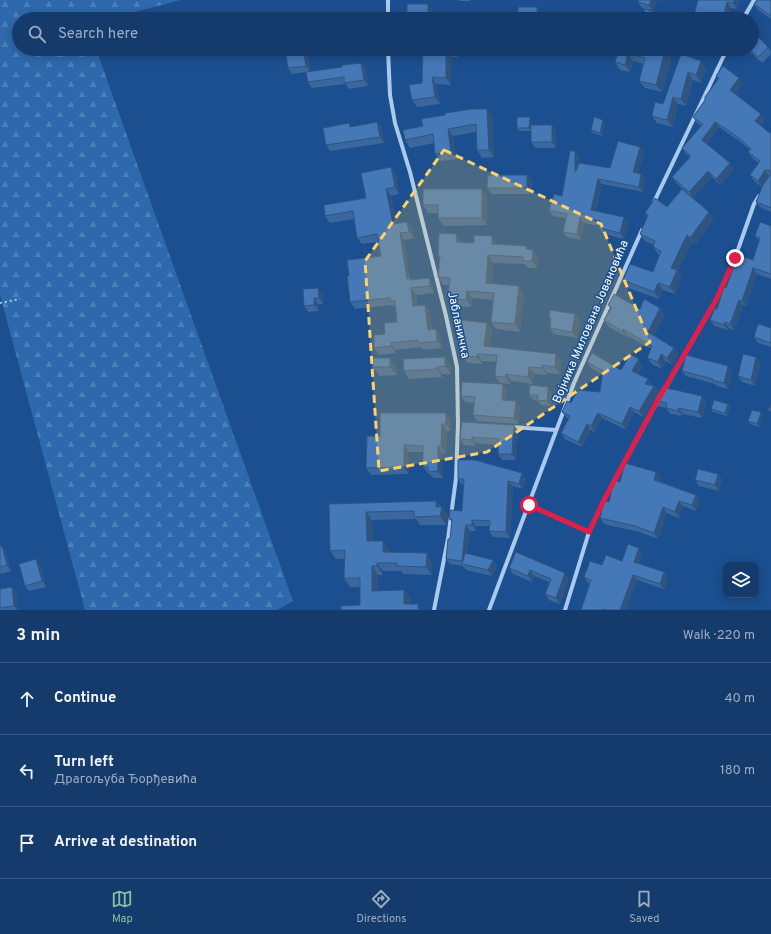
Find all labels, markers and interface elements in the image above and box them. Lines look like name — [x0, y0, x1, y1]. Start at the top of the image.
search box — [12, 12, 759, 56]
icon: search — [26, 23, 48, 45]
text: Search here — [58, 25, 138, 44]
street label: Војника Милована Јовановића — [549, 238, 633, 406]
route end — [726, 249, 744, 267]
street label: Јабланичка — [443, 290, 473, 360]
route start — [520, 496, 538, 514]
map controls — [723, 562, 759, 598]
button: layers — [723, 562, 759, 598]
text: 3 min — [16, 625, 60, 647]
text: Walk · 220 m — [683, 628, 755, 644]
icon: ahead — [16, 688, 38, 710]
text: Continue — [54, 689, 116, 708]
text: 40 m — [725, 691, 755, 707]
text: Turn left — [54, 753, 114, 772]
icon: left — [16, 760, 38, 782]
text: 180 m — [720, 763, 755, 779]
text: Драгољуба Ђорђевића — [54, 772, 197, 788]
icon: arrive — [16, 832, 38, 854]
text: Arrive at destination — [54, 833, 197, 852]
tab: Map — [111, 888, 133, 926]
tab: Directions — [356, 888, 406, 926]
tab: Saved — [629, 888, 660, 926]

